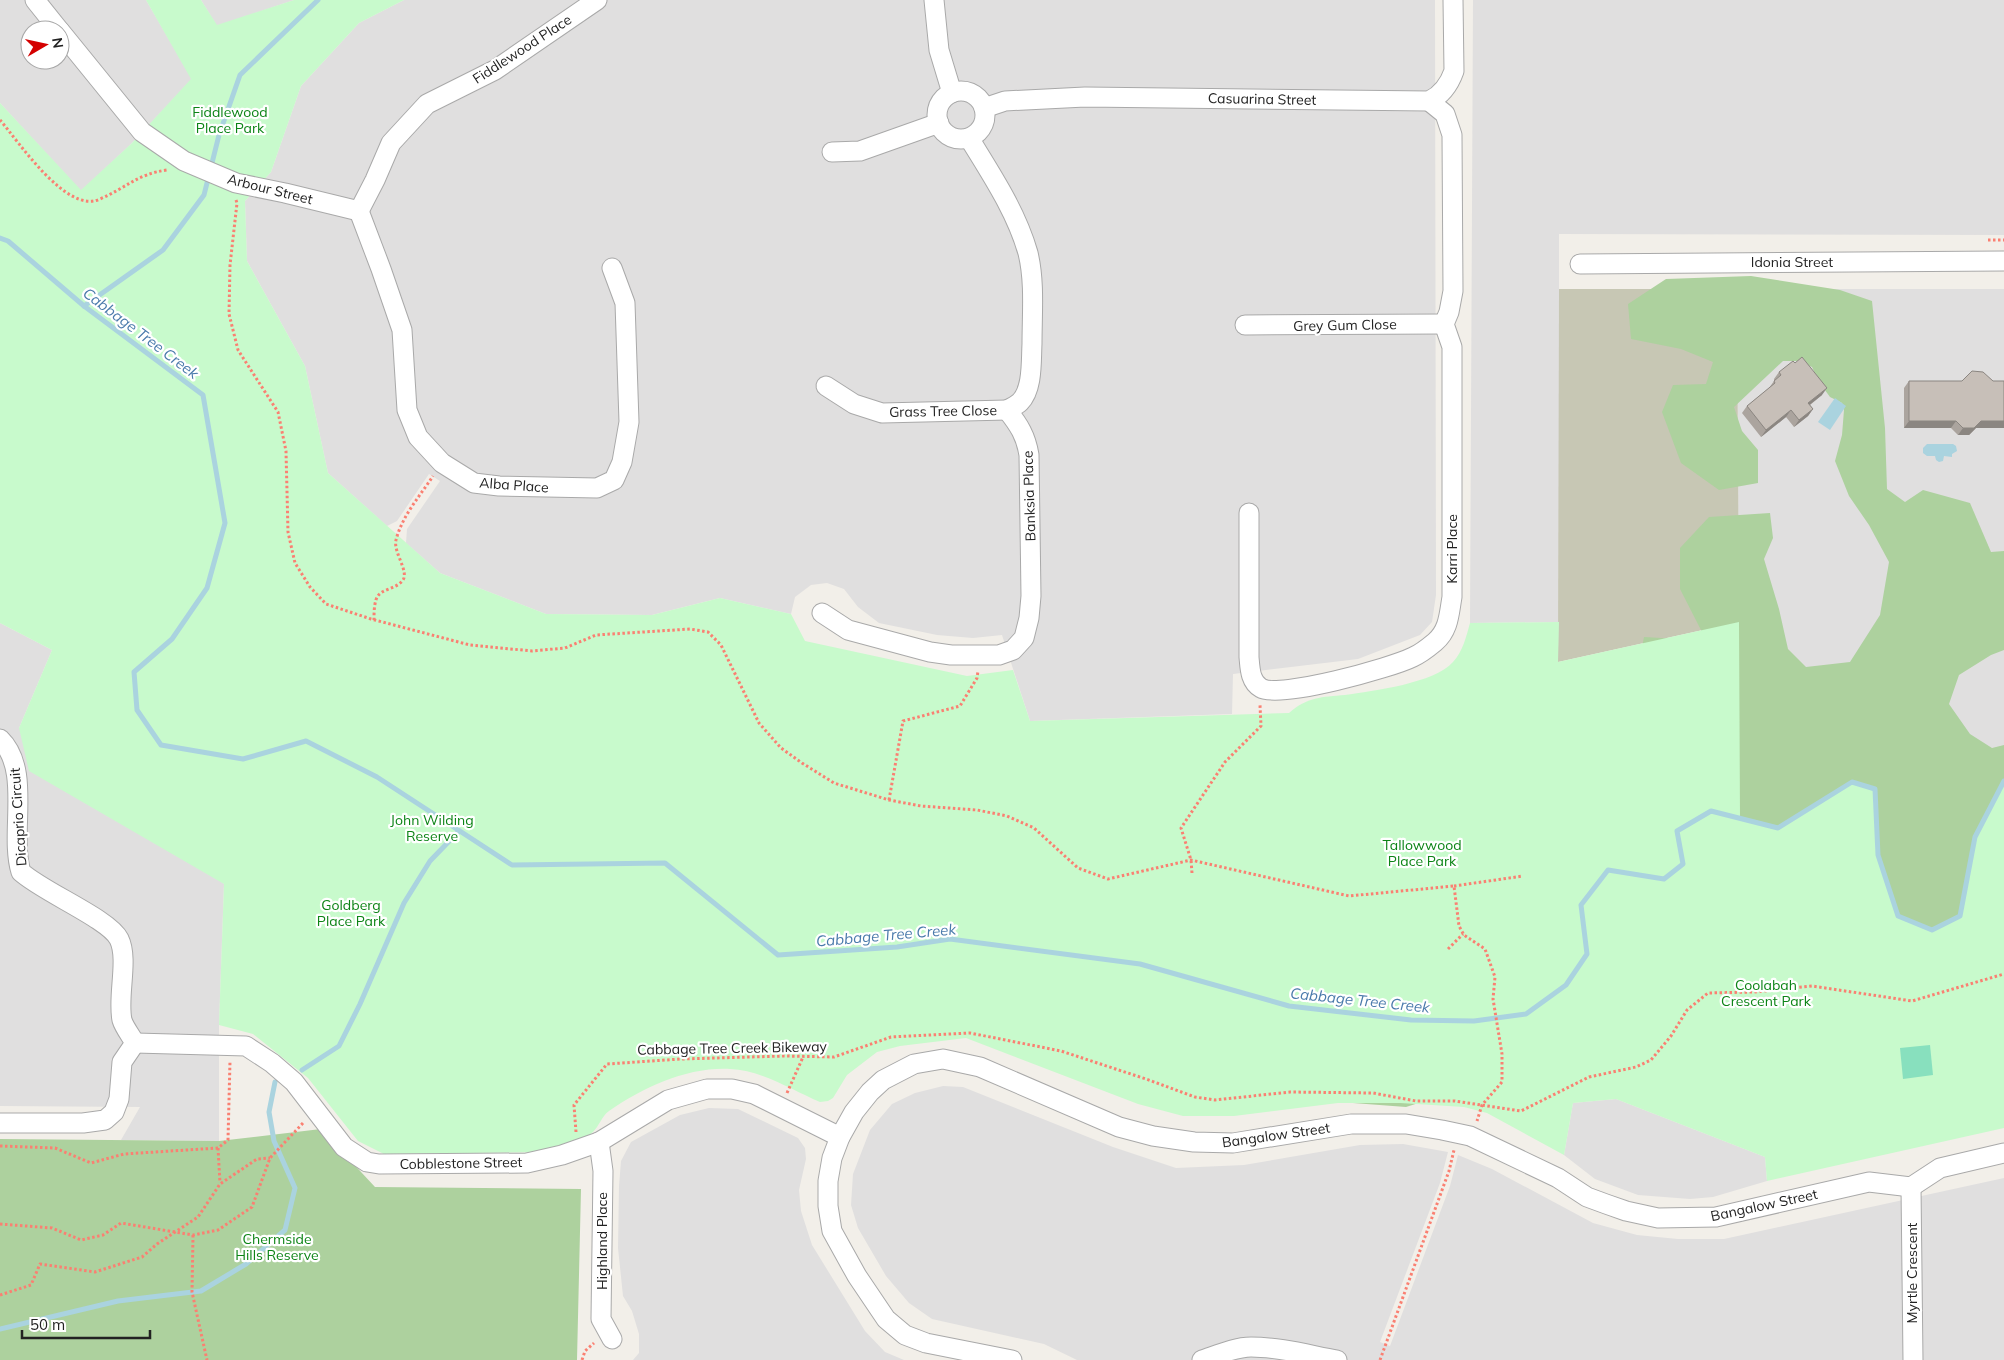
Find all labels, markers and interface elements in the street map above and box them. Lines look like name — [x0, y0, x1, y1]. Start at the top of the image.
street label: Fiddlewood Place — [469, 10, 575, 88]
north arrow — [20, 20, 70, 70]
text: N — [48, 36, 68, 50]
street label: Casuarina Street — [1208, 89, 1317, 109]
park label: Fiddlewood Place Park — [192, 103, 268, 137]
street label: Arbour Street — [225, 170, 315, 208]
street label: Idonia Street — [1751, 253, 1833, 271]
water label: Cabbage Tree Creek — [79, 283, 204, 384]
street label: Grey Gum Close — [1293, 315, 1397, 335]
street label: Grass Tree Close — [889, 401, 997, 421]
street label: Banksia Place — [1018, 450, 1040, 542]
street label: Alba Place — [479, 474, 549, 496]
street label: Karri Place — [1443, 514, 1461, 584]
street label: Dicaprio Circuit — [6, 767, 30, 867]
park label: John Wilding Reserve — [390, 811, 474, 845]
park label: Tallowwood Place Park — [1382, 836, 1462, 870]
park label: Goldberg Place Park — [317, 896, 386, 930]
water label: Cabbage Tree Creek — [815, 919, 958, 951]
park label: Coolabah Crescent Park — [1721, 976, 1812, 1010]
water label: Cabbage Tree Creek — [1289, 983, 1432, 1017]
street label: Cabbage Tree Creek Bikeway — [637, 1037, 828, 1059]
street label: Bangalow Street — [1221, 1119, 1331, 1151]
street label: Cobblestone Street — [399, 1153, 523, 1173]
street label: Bangalow Street — [1709, 1185, 1819, 1225]
street label: Highland Place — [593, 1192, 611, 1290]
street label: Myrtle Crescent — [1903, 1222, 1921, 1324]
park label: Chermside Hills Reserve — [235, 1230, 319, 1264]
scale bar — [22, 1308, 150, 1340]
text: 50 m — [30, 1315, 65, 1334]

